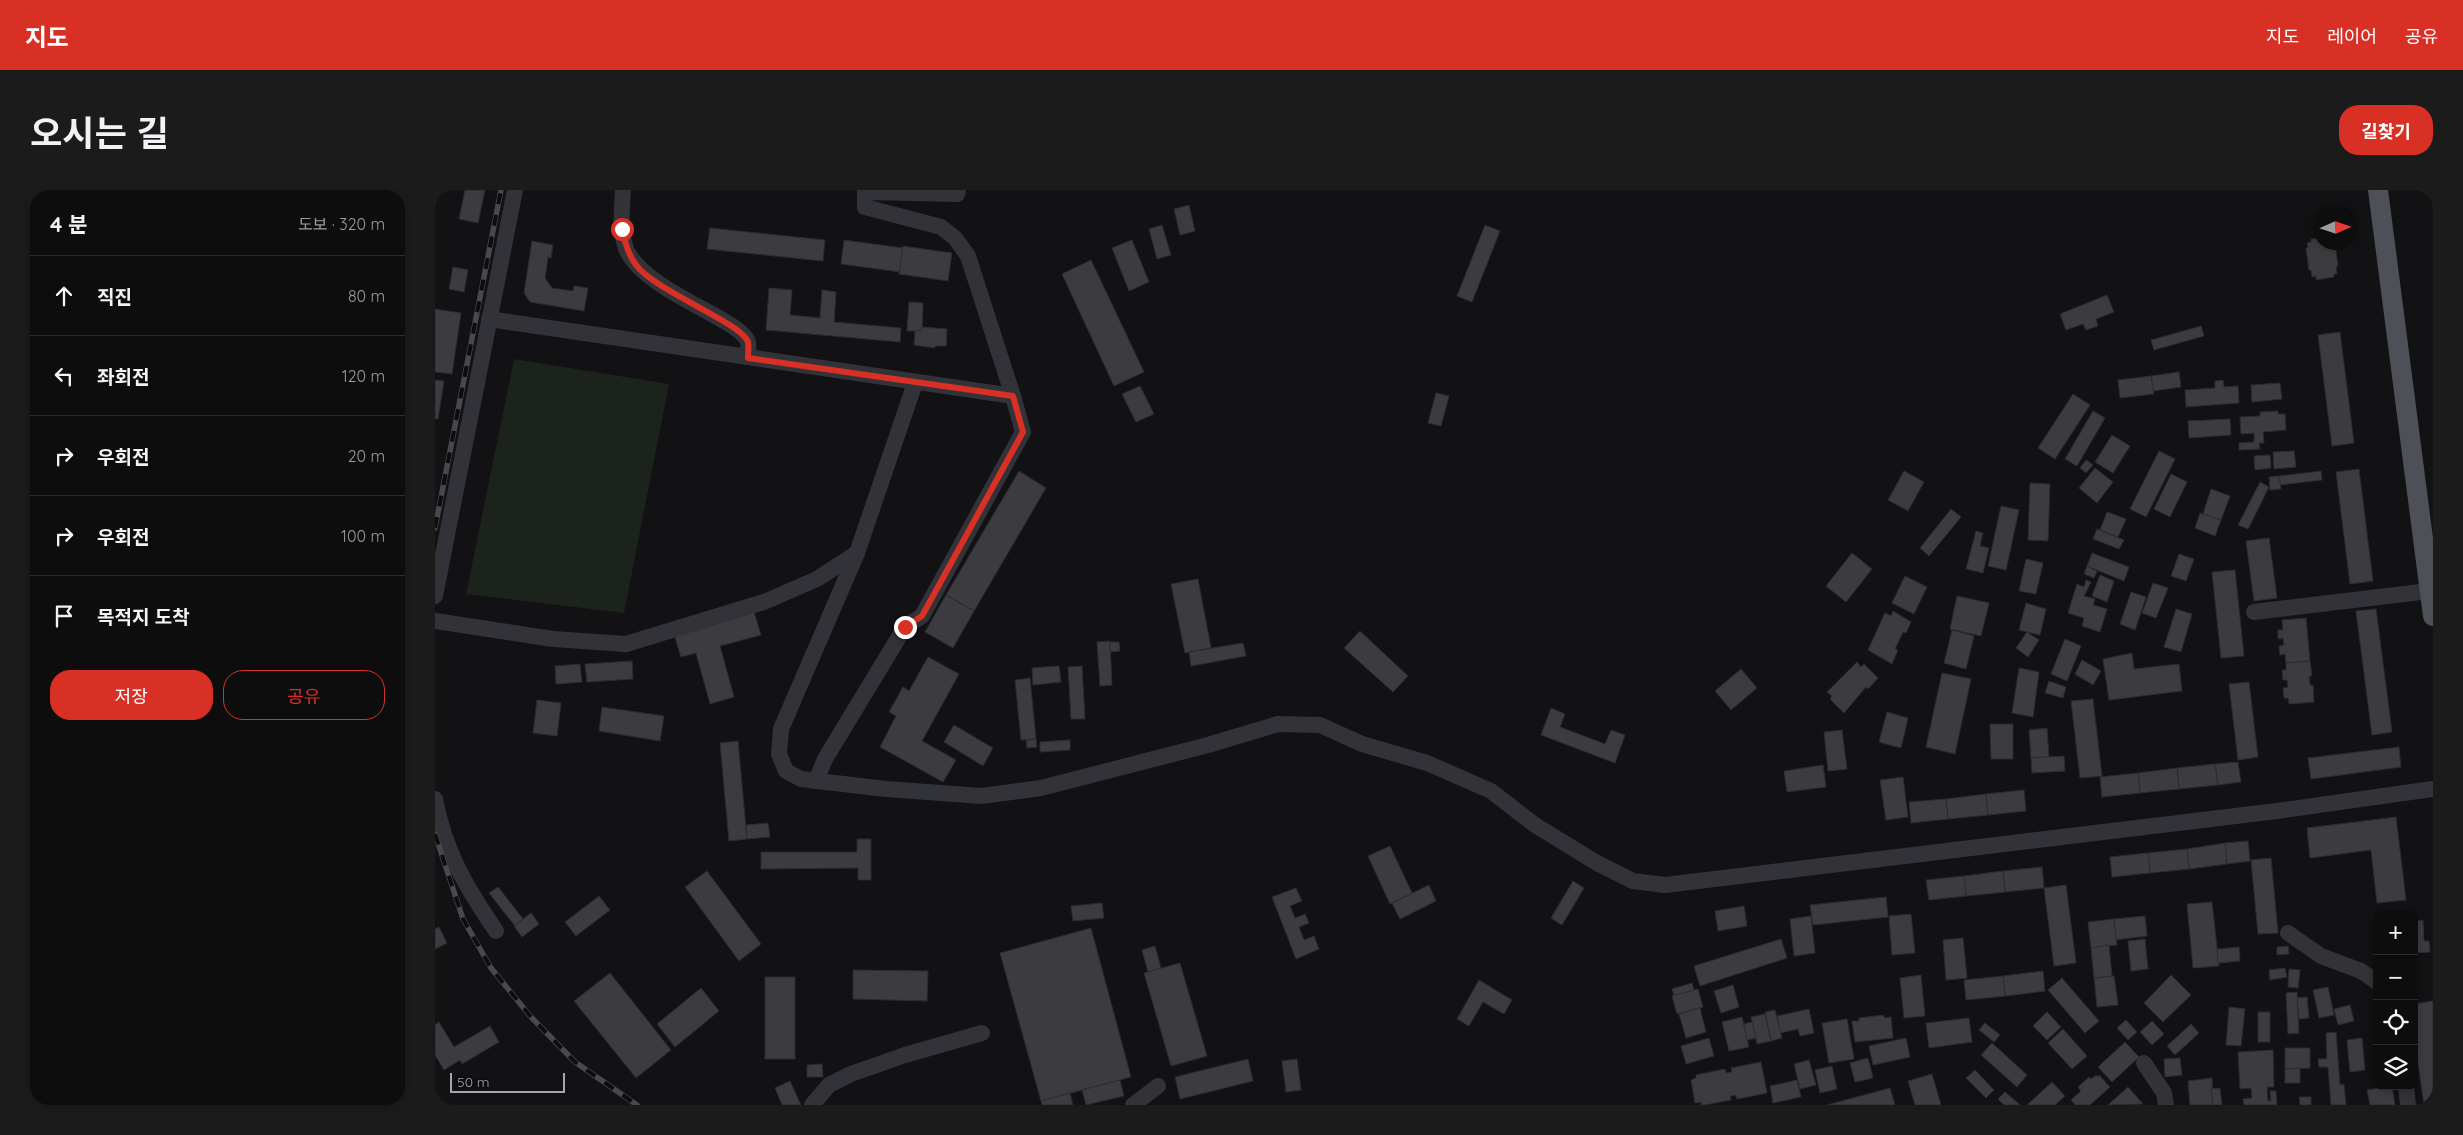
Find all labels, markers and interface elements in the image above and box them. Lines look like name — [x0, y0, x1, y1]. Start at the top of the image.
text: 지도 — [25, 22, 69, 52]
text: 지도 — [2266, 25, 2299, 48]
text: 레이어 — [2327, 25, 2377, 48]
text: 공유 — [2405, 25, 2438, 48]
button: 길찾기 — [2339, 105, 2433, 155]
text: 오시는 길 — [30, 111, 169, 155]
north arrow — [2313, 205, 2358, 250]
text: 4 분 — [50, 211, 88, 237]
text: 도보 · 320 m — [298, 214, 385, 234]
route start — [611, 218, 634, 241]
icon: ahead — [50, 282, 78, 310]
text: 직진 — [97, 285, 132, 309]
text: 80 m — [348, 286, 385, 306]
icon: left — [50, 362, 78, 390]
text: 좌회전 — [97, 365, 149, 389]
text: 120 m — [342, 366, 385, 386]
icon: right — [50, 442, 78, 470]
text: 우회전 — [97, 445, 149, 469]
text: 20 m — [348, 446, 385, 466]
icon: right — [50, 522, 78, 550]
text: 우회전 — [97, 525, 149, 549]
text: 100 m — [341, 526, 385, 546]
icon: arrive — [50, 602, 78, 630]
text: 목적지 도착 — [97, 605, 190, 629]
route end — [894, 616, 917, 639]
button: 저장 — [50, 670, 213, 720]
button: 공유 — [223, 670, 385, 720]
map controls — [2373, 910, 2418, 1090]
button: + — [2373, 910, 2418, 955]
button: − — [2373, 955, 2418, 1000]
button: locate — [2373, 1000, 2418, 1045]
button: layers — [2373, 1045, 2418, 1090]
scale bar — [450, 1070, 565, 1093]
text: 50 m — [457, 1073, 490, 1091]

